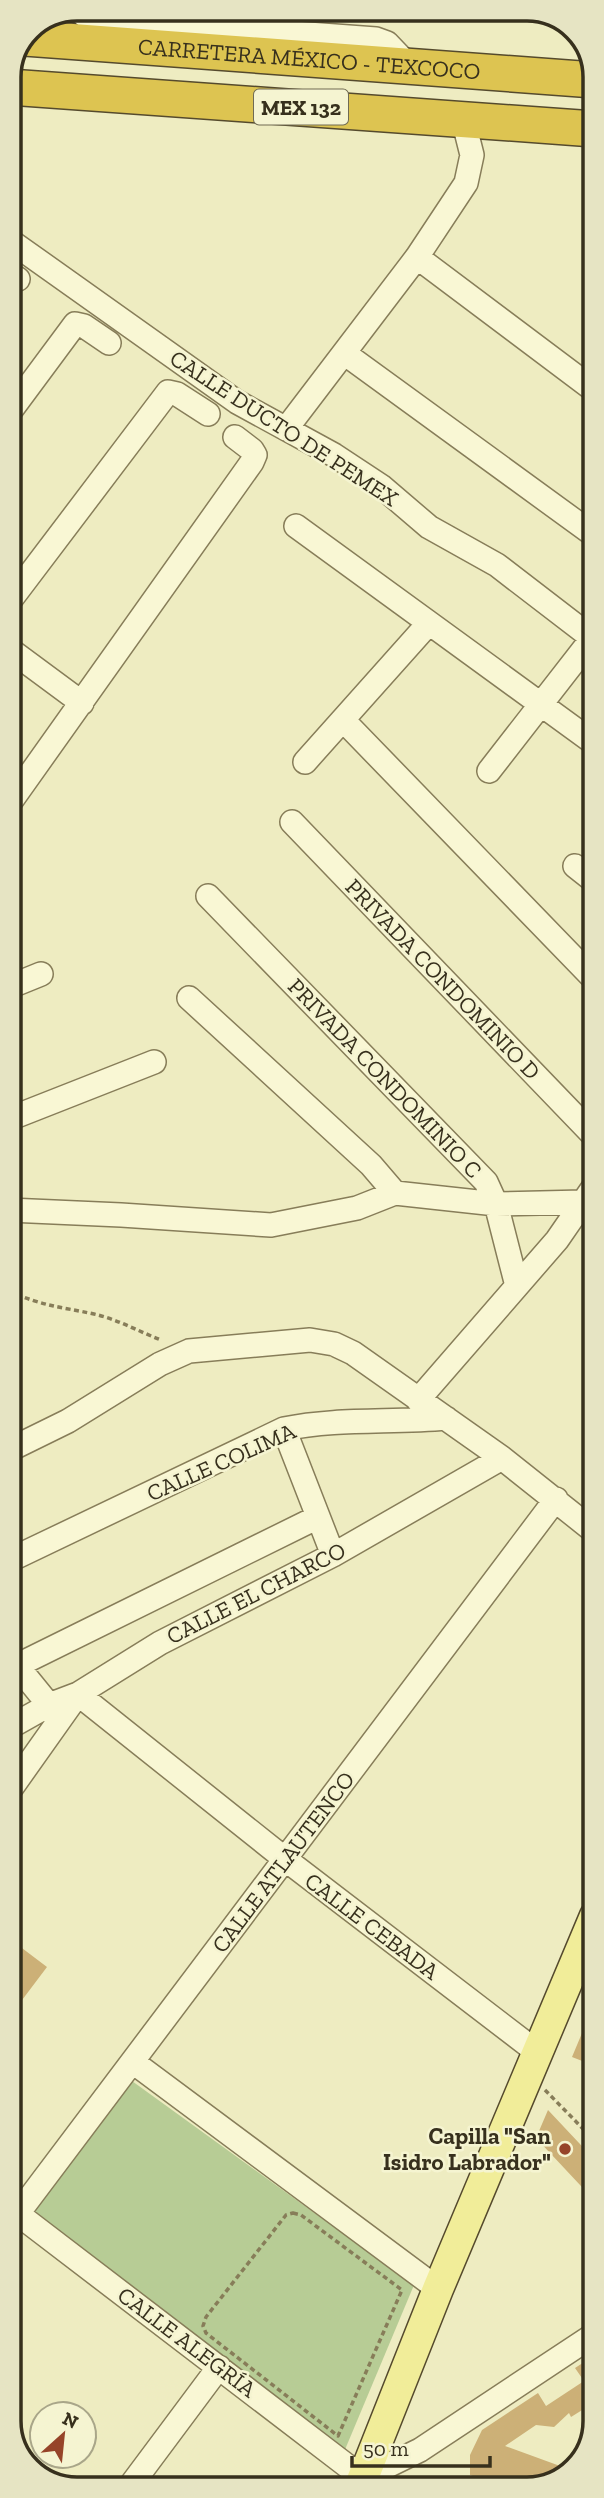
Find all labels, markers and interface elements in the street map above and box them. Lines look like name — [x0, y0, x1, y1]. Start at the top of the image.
street label: CARRETERA MÉXICO - TEXCOCO — [137, 32, 481, 86]
road number: MEX 132 — [254, 90, 348, 124]
street label: CALLE DUCTO DE PEMEX — [165, 344, 404, 513]
street label: PRIVADA CONDOMINIO D — [340, 873, 546, 1085]
street label: PRIVADA CONDOMINIO C — [282, 972, 488, 1184]
street label: CALLE COLIMA — [142, 1416, 301, 1507]
street label: CALLE EL CHARCO — [162, 1536, 350, 1650]
street label: CALLE ATLAUTENCO — [206, 1766, 360, 1958]
street label: CALLE CEBADA — [299, 1866, 445, 1986]
place label: Capilla "San Isidro Labrador" — [383, 2122, 551, 2176]
marker: Capilla "San Isidro Labrador" — [557, 2141, 573, 2157]
street label: CALLE ALEGRÍA — [112, 2281, 263, 2404]
north arrow — [28, 2400, 98, 2470]
text: N — [59, 2407, 82, 2434]
scale bar — [352, 2424, 490, 2468]
text: 50 m — [363, 2436, 409, 2461]

